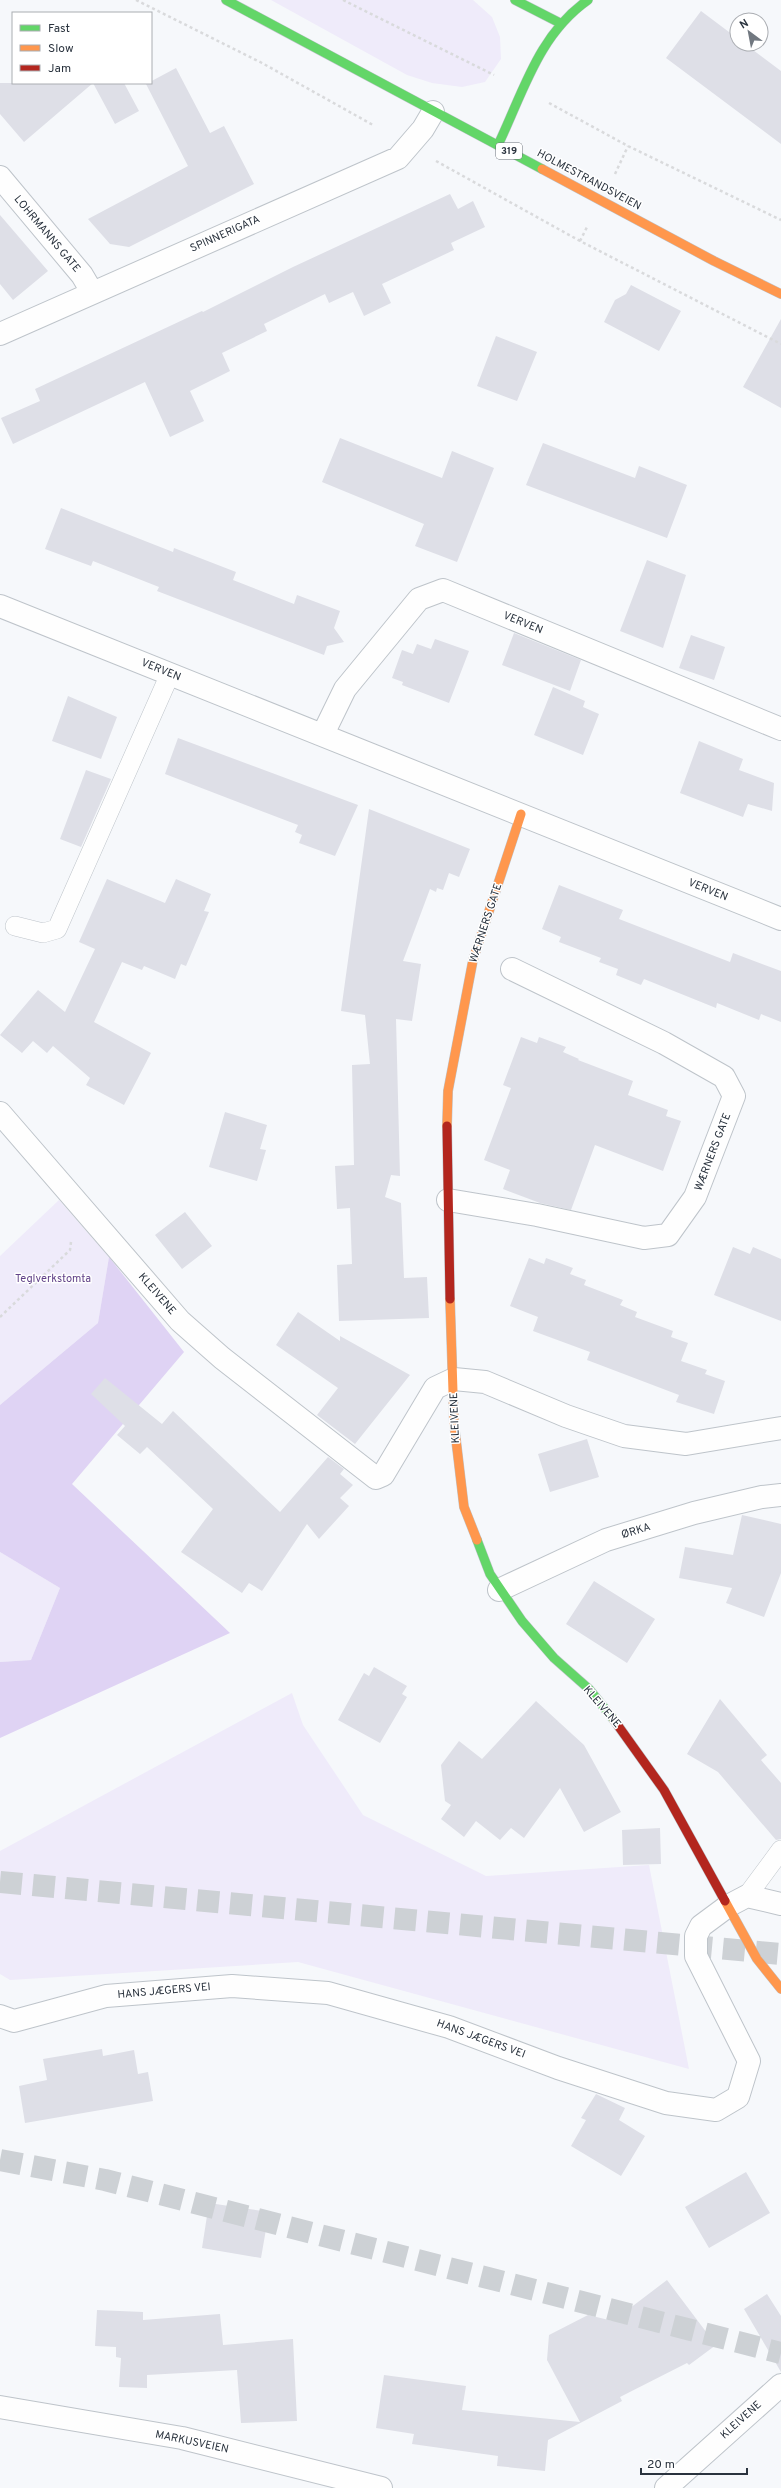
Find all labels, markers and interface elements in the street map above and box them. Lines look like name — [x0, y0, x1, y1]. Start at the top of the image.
legend — [12, 12, 152, 84]
north arrow — [729, 12, 769, 52]
text: N — [737, 16, 751, 32]
text: Fast — [48, 21, 70, 37]
text: Slow — [48, 41, 74, 57]
text: Jam — [48, 61, 71, 77]
road number: 319 — [496, 143, 522, 159]
street label: HOLMESTRANDSVEIEN — [534, 146, 644, 214]
street label: LOHRMANNS GATE — [11, 193, 83, 275]
street label: SPINNERIGATA — [188, 212, 262, 256]
street label: VERVEN — [501, 609, 545, 637]
street label: VERVEN — [139, 656, 183, 684]
street label: VERVEN — [686, 876, 730, 904]
street label: WÆRNERS GATE — [467, 882, 505, 964]
street label: WÆRNERS GATE — [692, 1111, 734, 1193]
street label: KLEIVENE — [135, 1270, 179, 1318]
park label: Teglverkstomta — [15, 1272, 91, 1286]
street label: KLEIVENE — [447, 1392, 463, 1444]
street label: ØRKA — [620, 1520, 652, 1542]
street label: KLEIVENE — [580, 1683, 624, 1731]
street label: HANS JÆGERS VEI — [117, 1980, 211, 2002]
street label: HANS JÆGERS VEI — [435, 2016, 527, 2062]
street label: KLEIVENE — [717, 2398, 765, 2442]
street label: MARKUSVEIEN — [154, 2427, 230, 2457]
scale bar — [641, 2450, 747, 2476]
text: 20 m — [647, 2457, 675, 2473]

